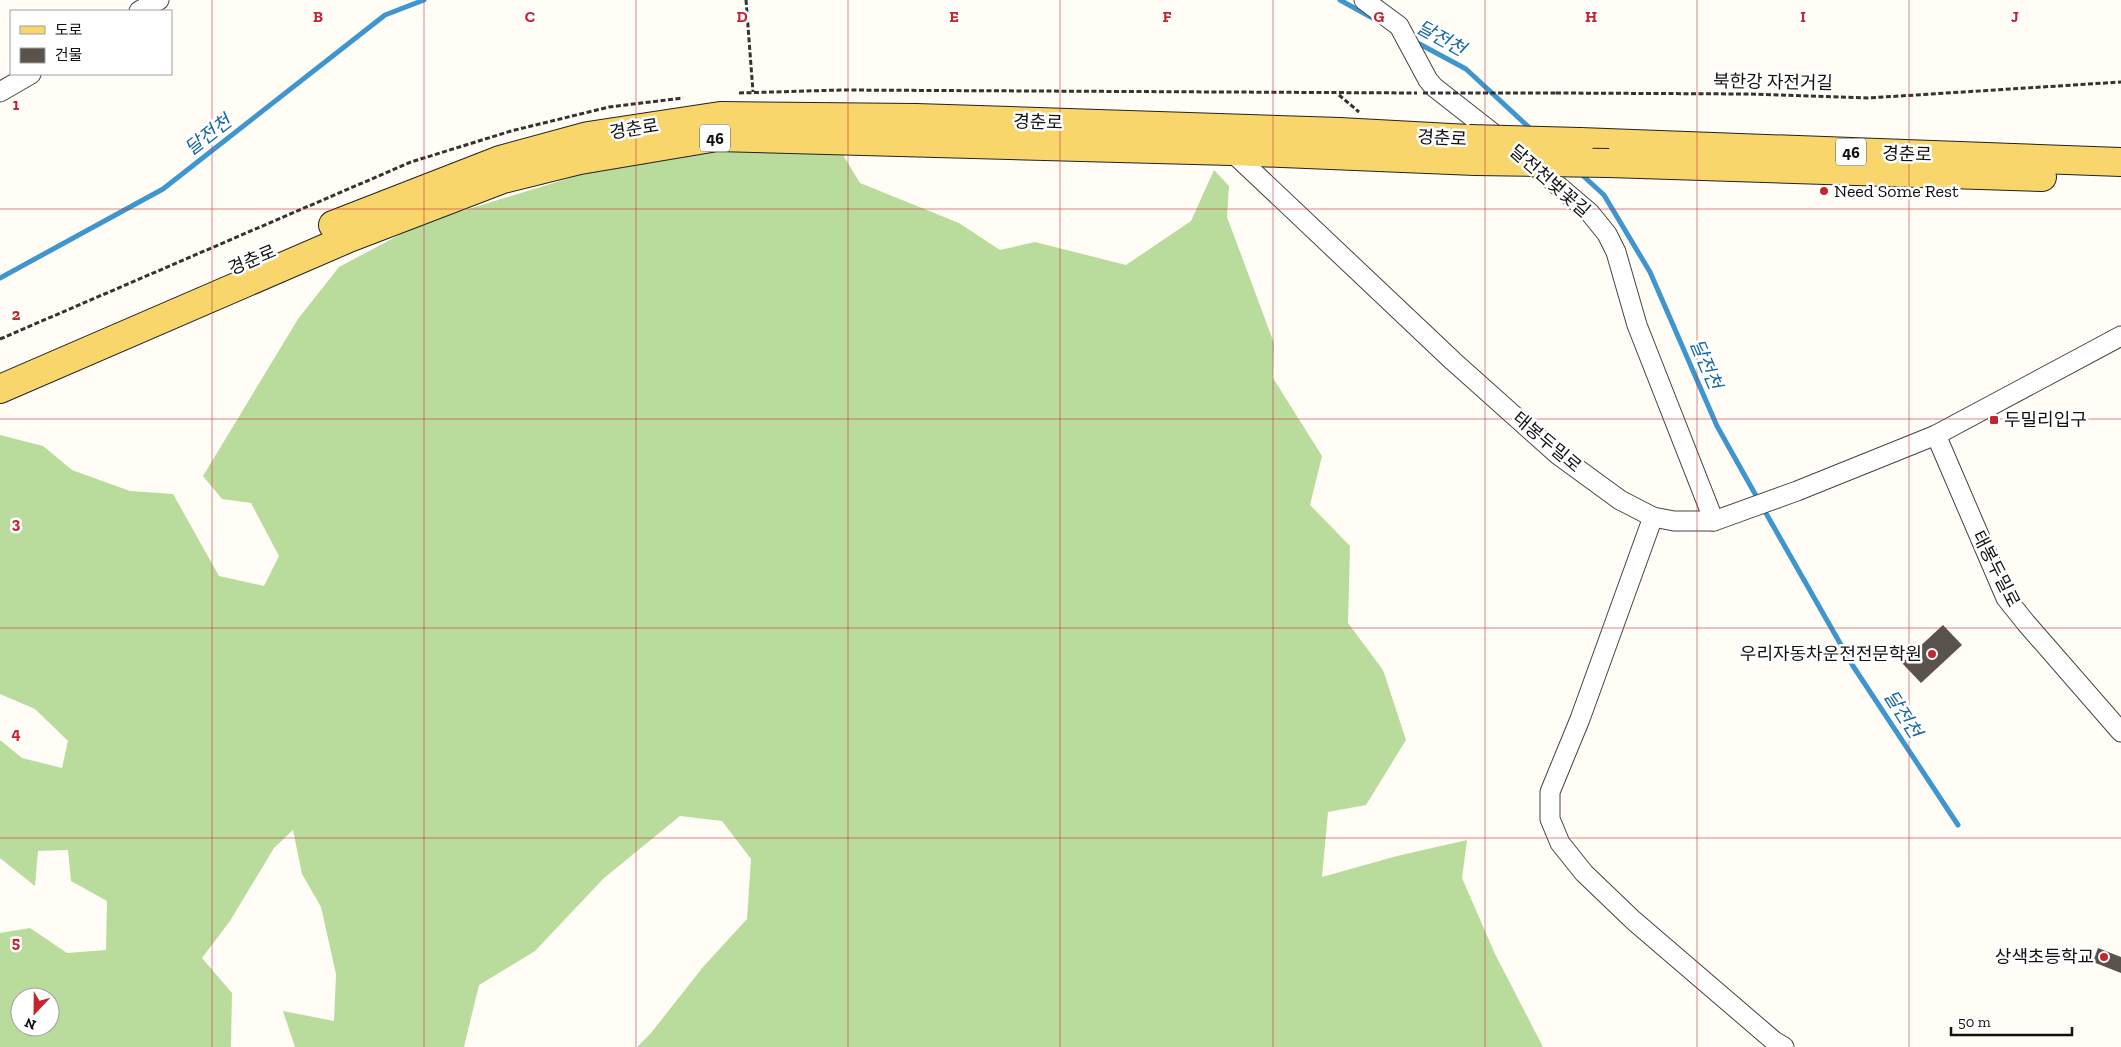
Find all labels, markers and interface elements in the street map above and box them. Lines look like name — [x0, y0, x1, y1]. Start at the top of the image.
text: B — [313, 7, 323, 26]
text: C — [525, 7, 535, 26]
text: D — [736, 7, 748, 26]
text: E — [949, 7, 959, 26]
text: F — [1162, 7, 1172, 26]
text: G — [1374, 7, 1385, 26]
text: H — [1585, 7, 1597, 26]
text: I — [1800, 7, 1806, 26]
text: J — [2011, 7, 2019, 26]
legend — [10, 10, 172, 75]
water label: 달전천 — [1412, 15, 1471, 62]
text: 도로 — [55, 21, 83, 39]
text: 건물 — [55, 46, 83, 64]
street label: 북한강 자전거길 — [1713, 70, 1833, 94]
text: 1 — [13, 95, 20, 114]
water label: 달전천 — [180, 109, 237, 160]
street label: 경춘로 — [1013, 110, 1063, 134]
street label: 경춘로 — [608, 114, 660, 144]
road number: 46 — [700, 125, 730, 152]
street label: 경춘로 — [1417, 126, 1467, 150]
road number: 46 — [1836, 138, 1866, 166]
street label: 달전천벚꽃길 — [1505, 140, 1595, 222]
street label: 경춘로 — [1882, 142, 1932, 166]
place label: Need Some Rest — [1834, 180, 1959, 202]
marker: Need Some Rest — [1818, 185, 1830, 197]
street label: 경춘로 — [225, 240, 279, 280]
text: 2 — [12, 305, 21, 324]
water label: 달전천 — [1685, 335, 1727, 394]
street label: 태봉두밀로 — [1508, 407, 1586, 477]
place label: 두밀리입구 — [2004, 409, 2087, 431]
marker: 두밀리입구 — [1988, 414, 2000, 426]
text: 3 — [12, 514, 21, 533]
street label: 태봉두밀로 — [1967, 527, 2025, 611]
place label: 우리자동차운전전문학원 — [1740, 643, 1922, 665]
marker: 우리자동차운전전문학원 — [1926, 648, 1938, 660]
water label: 달전천 — [1879, 686, 1928, 744]
text: 4 — [11, 724, 21, 743]
text: 5 — [12, 933, 20, 952]
place label: 상색초등학교 — [1995, 946, 2094, 968]
marker: 상색초등학교 — [2098, 951, 2110, 963]
north arrow — [10, 987, 60, 1037]
scale bar — [1951, 1004, 2072, 1036]
text: 50 m — [1958, 1013, 1991, 1031]
text: N — [22, 1014, 38, 1033]

